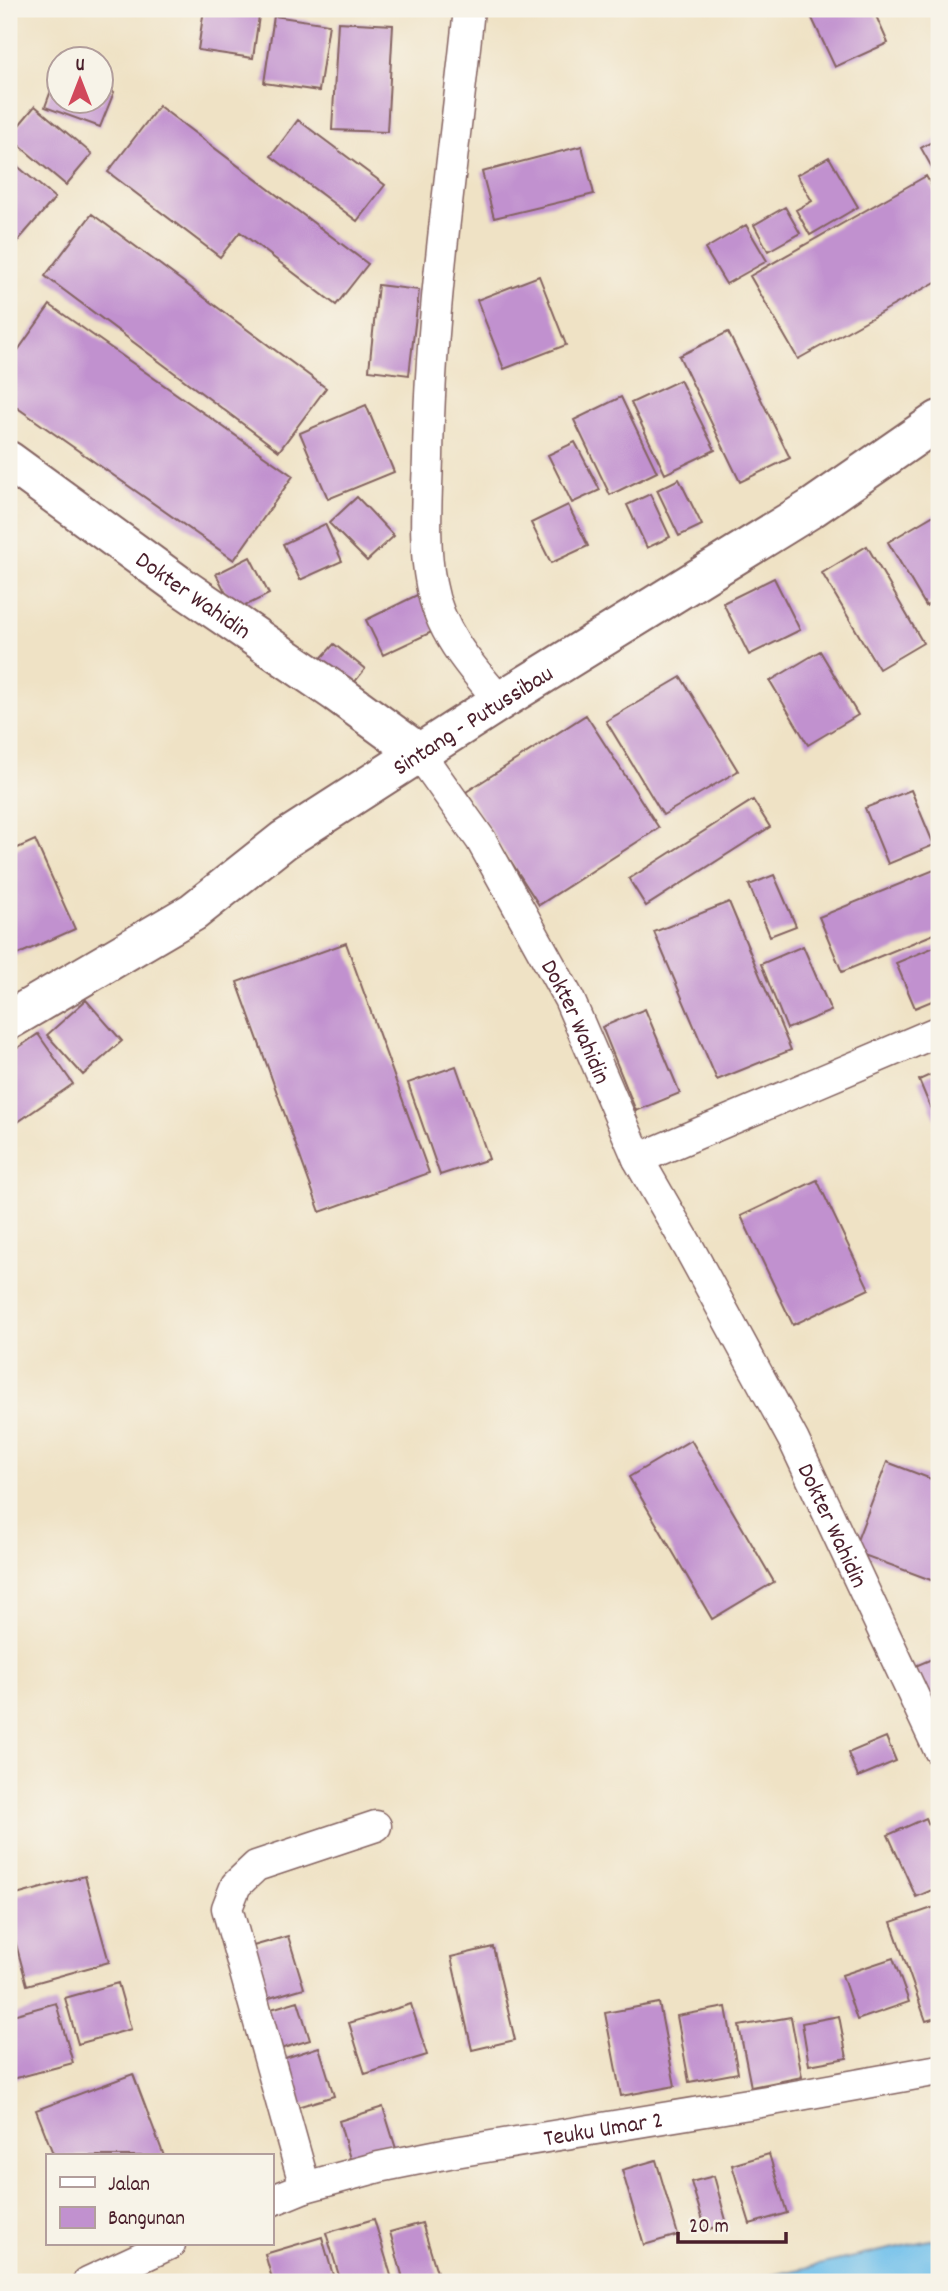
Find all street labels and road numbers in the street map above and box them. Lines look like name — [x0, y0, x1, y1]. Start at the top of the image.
street label: Dokter Wahidin — [127, 545, 257, 649]
street label: Sintang - Putussibau — [387, 658, 561, 786]
street label: Dokter Wahidin — [530, 954, 618, 1090]
street label: Dokter Wahidin — [787, 1459, 875, 1594]
street label: Teuku Umar 2 — [541, 2104, 666, 2157]

